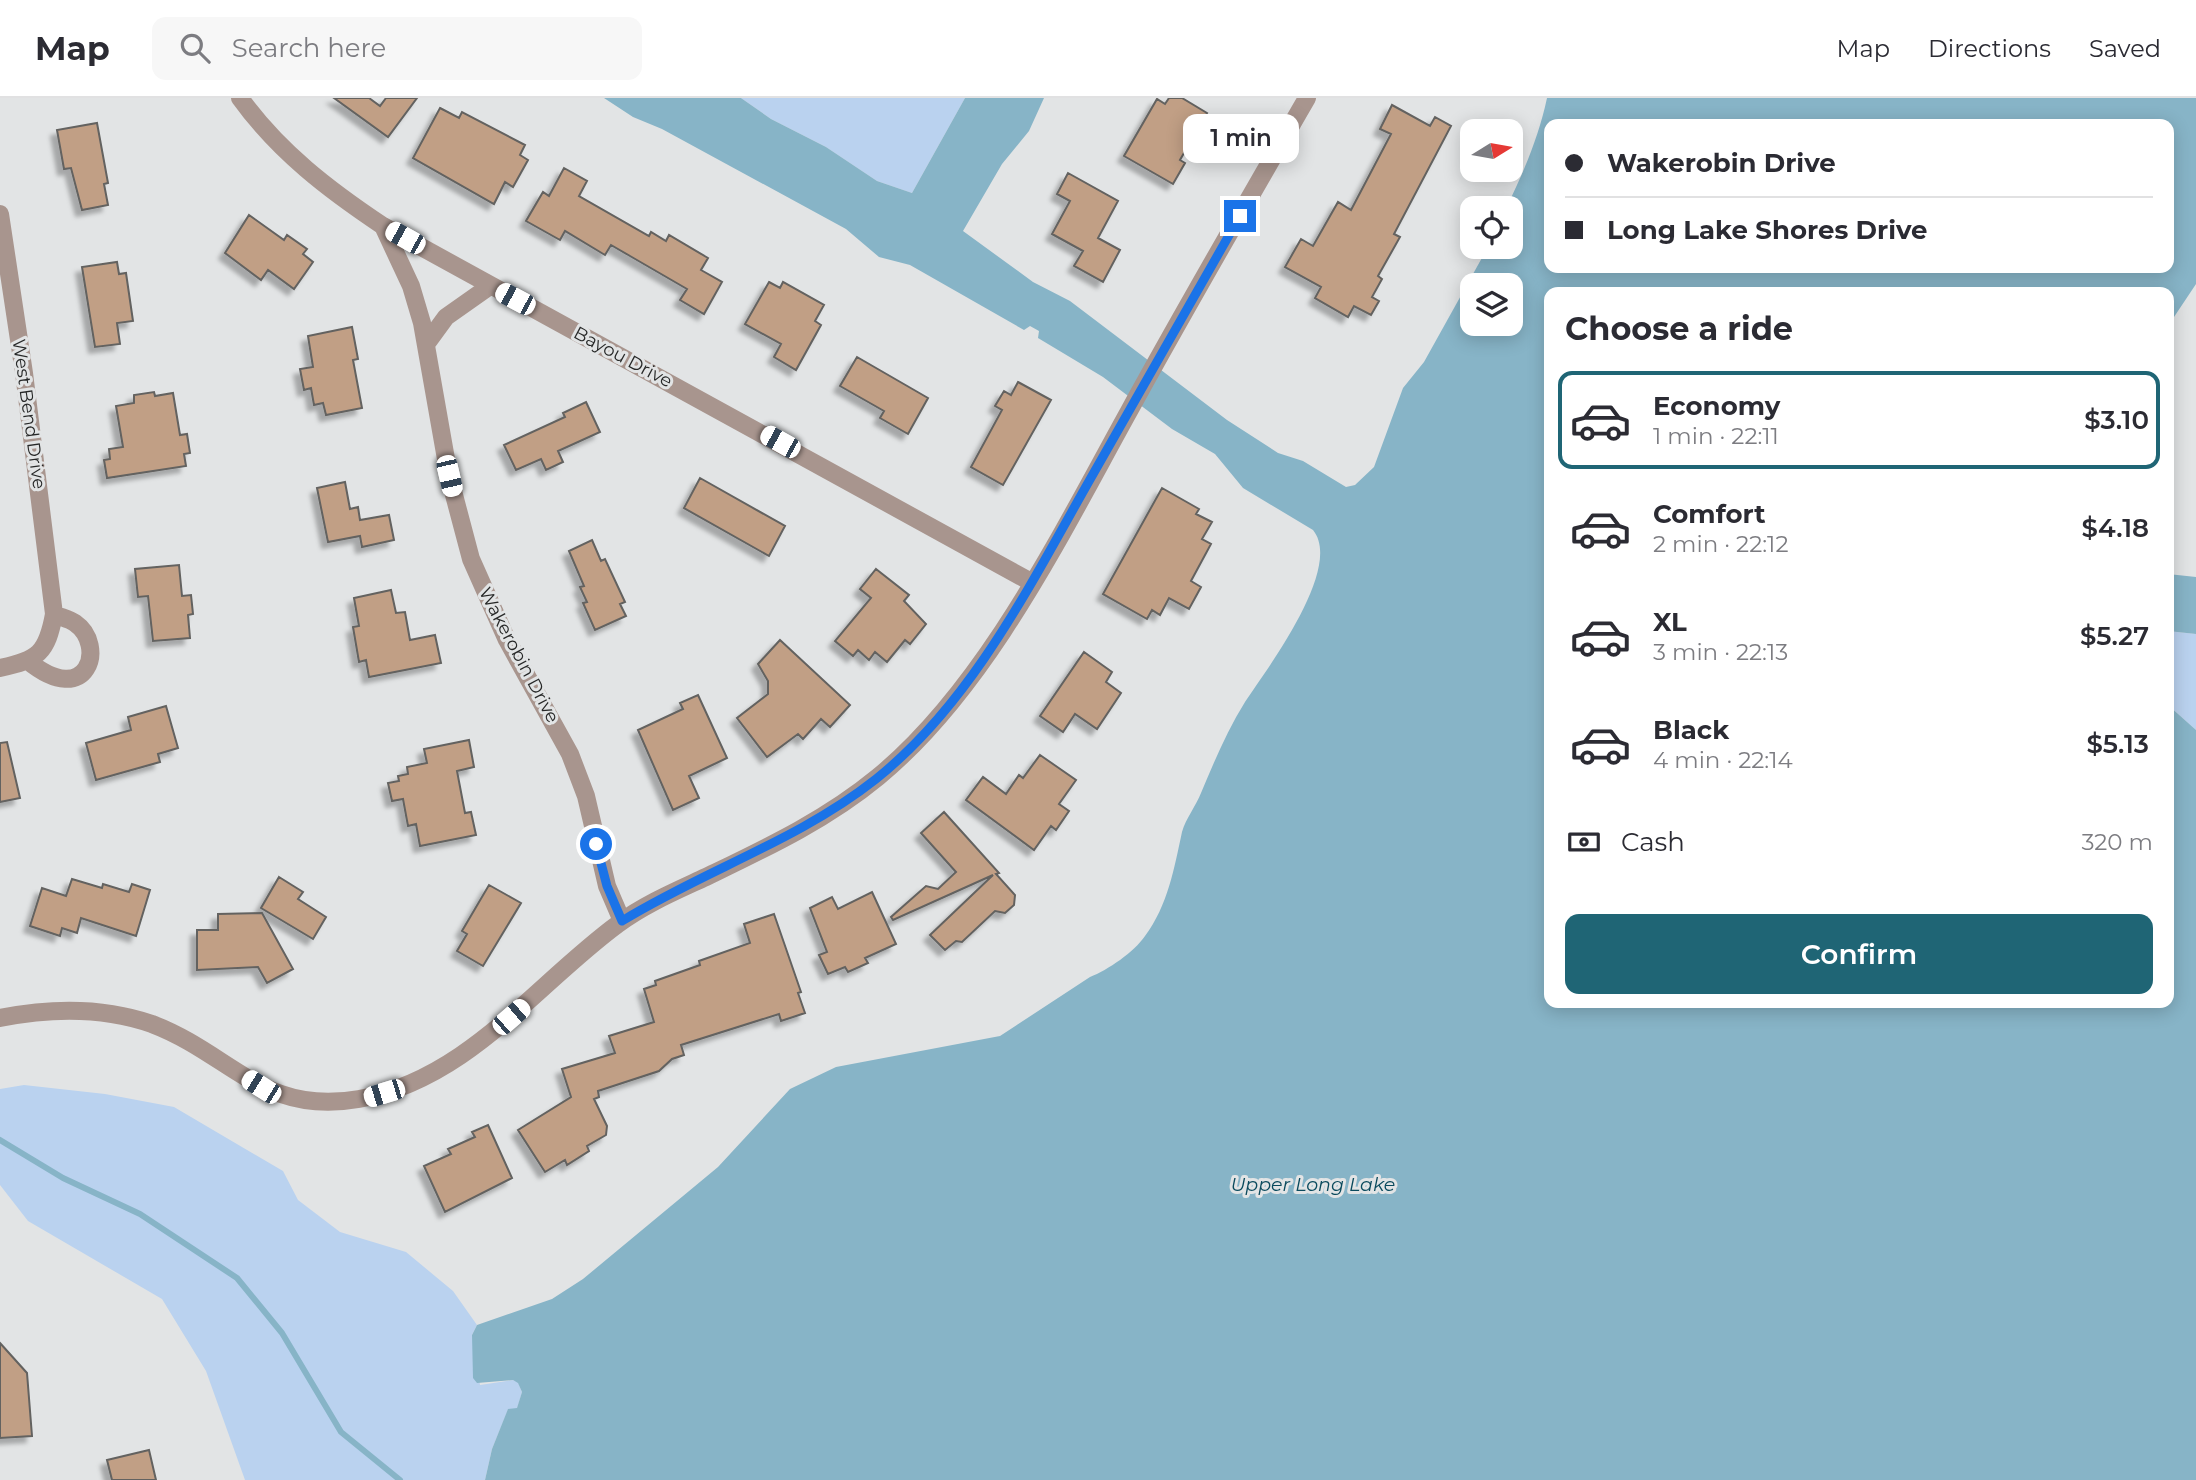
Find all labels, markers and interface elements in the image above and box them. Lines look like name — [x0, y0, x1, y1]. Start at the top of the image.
search box — [152, 17, 642, 80]
text: Map — [35, 28, 110, 68]
icon: search — [176, 29, 214, 67]
text: Search here — [232, 32, 386, 64]
text: Map — [1837, 34, 1890, 63]
text: Directions — [1928, 34, 2051, 63]
text: Saved — [2089, 34, 2161, 63]
callout: 1 min — [1182, 115, 1298, 164]
north arrow — [1460, 119, 1522, 182]
map controls — [1460, 119, 1523, 336]
text: 1 min — [1210, 124, 1272, 152]
text: Wakerobin Drive — [1607, 147, 1836, 179]
button: locate — [1460, 196, 1523, 259]
route end — [1224, 200, 1256, 232]
text: Long Lake Shores Drive — [1607, 214, 1928, 246]
car — [382, 219, 429, 257]
button: layers — [1460, 273, 1523, 336]
car — [492, 280, 539, 318]
text: Choose a ride — [1565, 309, 1793, 348]
street label: Bayou Drive — [570, 322, 676, 392]
street label: West Bend Drive — [8, 338, 50, 491]
icon: car — [1569, 389, 1632, 452]
text: Economy — [1653, 390, 1780, 422]
text: $3.10 — [2084, 404, 2149, 436]
text: 1 min · 22:11 — [1653, 422, 1779, 450]
car — [757, 423, 804, 461]
car — [435, 453, 464, 499]
icon: car — [1569, 497, 1632, 560]
text: Comfort — [1653, 498, 1765, 530]
text: $4.18 — [2081, 512, 2149, 544]
text: 2 min · 22:12 — [1653, 530, 1788, 558]
street label: Wakerobin Drive — [474, 584, 564, 727]
icon: car — [1569, 605, 1632, 668]
text: XL — [1653, 606, 1687, 638]
text: $5.27 — [2080, 620, 2149, 652]
text: 3 min · 22:13 — [1653, 638, 1788, 666]
icon: car — [1569, 713, 1632, 776]
text: Black — [1653, 714, 1729, 746]
text: $5.13 — [2086, 728, 2149, 760]
text: 4 min · 22:14 — [1653, 746, 1793, 774]
icon: cash — [1565, 823, 1603, 861]
text: Cash — [1621, 826, 1685, 858]
route start — [580, 828, 612, 860]
text: 320 m — [2081, 828, 2153, 856]
button: Confirm — [1565, 914, 2153, 994]
car — [489, 995, 534, 1039]
car — [238, 1067, 285, 1107]
car — [361, 1077, 408, 1109]
water label: Upper Long Lake — [1231, 1173, 1395, 1196]

